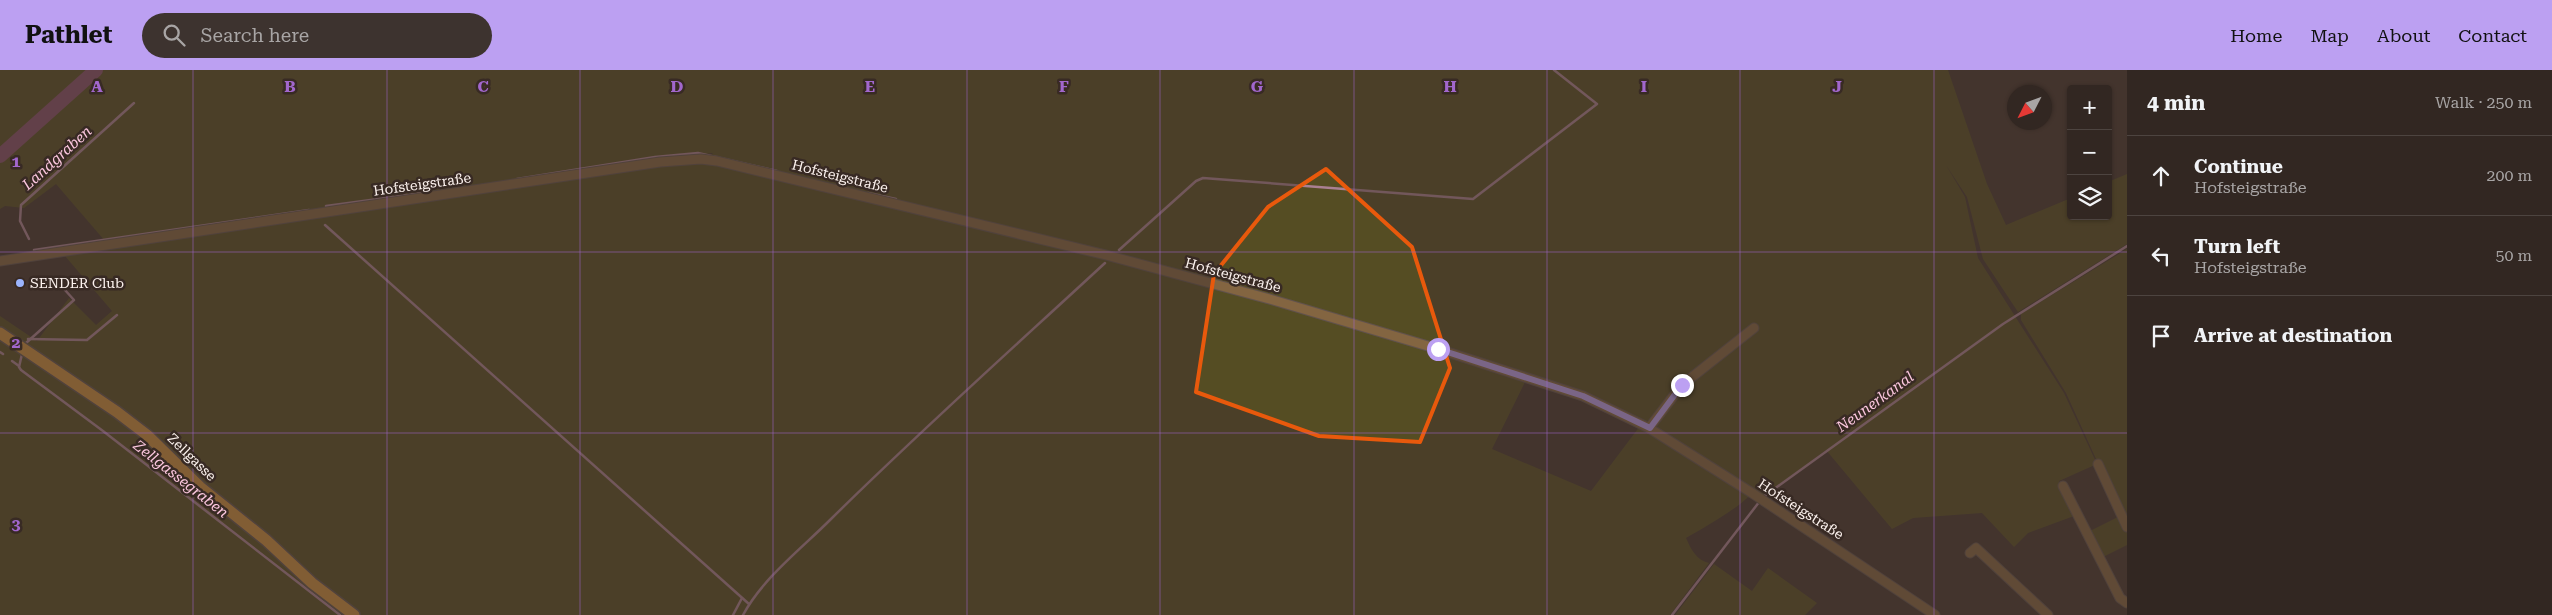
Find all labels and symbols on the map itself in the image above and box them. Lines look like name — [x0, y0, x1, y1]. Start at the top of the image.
text: A — [91, 77, 103, 96]
text: B — [284, 77, 296, 96]
text: C — [477, 77, 489, 96]
text: D — [671, 77, 684, 96]
text: E — [865, 77, 875, 96]
text: F — [1059, 77, 1069, 96]
text: G — [1251, 77, 1264, 96]
text: H — [1443, 77, 1457, 96]
text: I — [1641, 77, 1647, 96]
text: J — [1832, 77, 1842, 96]
north arrow — [2007, 85, 2052, 130]
water label: Landgraben — [18, 122, 95, 194]
text: 1 — [12, 152, 21, 171]
street label: Hofsteigstraße — [790, 156, 890, 196]
street label: Hofsteigstraße — [372, 169, 472, 199]
street label: Hofsteigstraße — [1183, 255, 1283, 296]
place label: SENDER Club — [30, 275, 124, 291]
marker: SENDER Club — [14, 277, 26, 289]
text: 2 — [12, 333, 21, 352]
route start — [1427, 338, 1450, 361]
water label: Neunerkanal — [1832, 368, 1918, 437]
route end — [1671, 374, 1694, 397]
street label: Zellgasse — [164, 430, 220, 484]
water label: Zellgassegraben — [129, 436, 232, 522]
street label: Hofsteigstraße — [1755, 475, 1847, 543]
text: 3 — [12, 515, 21, 534]

